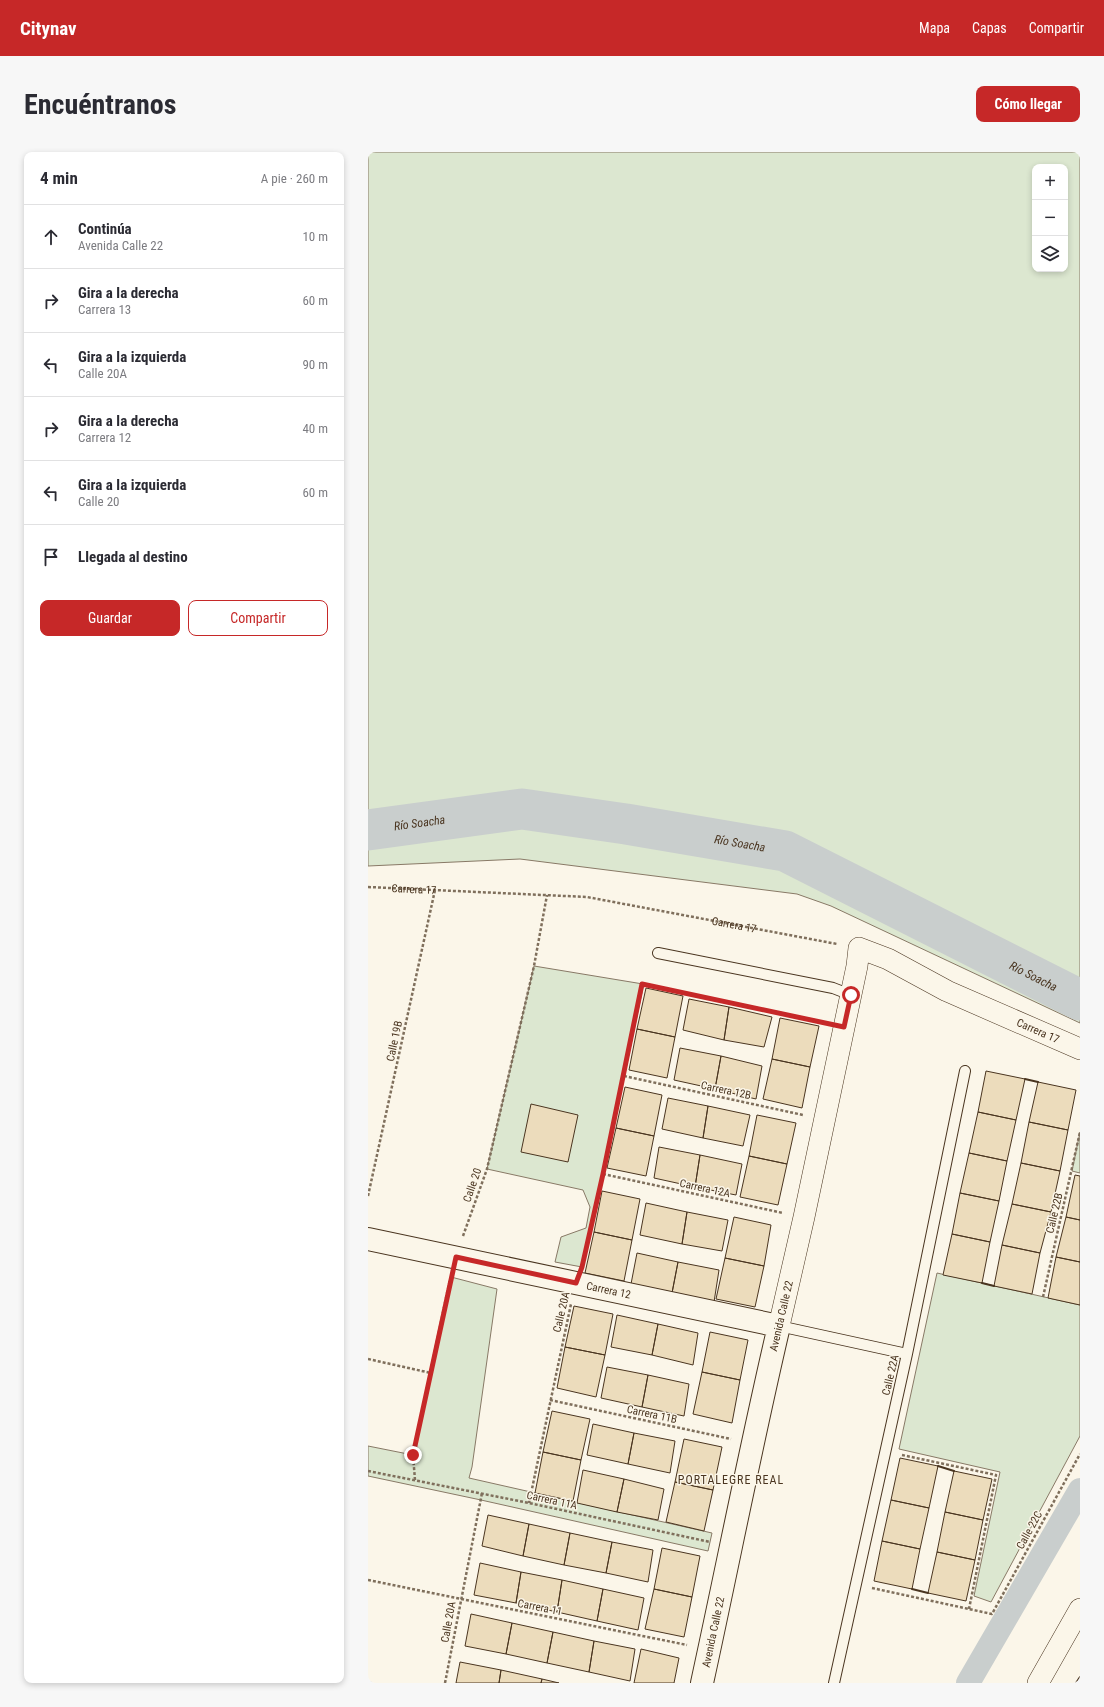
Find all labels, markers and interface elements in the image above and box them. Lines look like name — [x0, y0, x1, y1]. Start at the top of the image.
text: Citynav — [20, 17, 77, 40]
text: Mapa — [919, 20, 950, 36]
text: Capas — [972, 20, 1007, 36]
text: Compartir — [1029, 20, 1084, 36]
button: Cómo llegar — [976, 86, 1080, 122]
text: Encuéntranos — [24, 88, 176, 121]
map controls — [1032, 164, 1068, 272]
button: + — [1032, 164, 1068, 200]
text: 4 min — [40, 168, 78, 188]
text: A pie · 260 m — [261, 171, 328, 186]
button: − — [1032, 200, 1068, 236]
text: Continúa — [78, 220, 132, 238]
icon: ahead — [40, 226, 62, 248]
text: 10 m — [302, 229, 328, 244]
button: layers — [1032, 236, 1068, 272]
text: Avenida Calle 22 — [78, 238, 163, 253]
text: Gira a la derecha — [78, 284, 179, 302]
icon: right — [40, 290, 62, 312]
text: 60 m — [302, 293, 328, 308]
text: Carrera 13 — [78, 302, 131, 317]
text: Gira a la izquierda — [78, 348, 186, 366]
icon: left — [40, 354, 62, 376]
text: 90 m — [302, 357, 328, 372]
text: Calle 20A — [78, 366, 127, 381]
text: Gira a la derecha — [78, 412, 179, 430]
icon: right — [40, 418, 62, 440]
text: 40 m — [302, 421, 328, 436]
text: Carrera 12 — [78, 430, 131, 445]
text: Gira a la izquierda — [78, 476, 186, 494]
icon: left — [40, 482, 62, 504]
text: 60 m — [302, 485, 328, 500]
text: Calle 20 — [78, 494, 119, 509]
icon: arrive — [40, 546, 62, 568]
text: Llegada al destino — [78, 548, 188, 566]
button: Guardar — [40, 600, 180, 636]
button: Compartir — [188, 600, 328, 636]
water label: Río Soacha — [393, 813, 446, 833]
water label: Río Soacha — [713, 832, 766, 855]
street label: Carrera 17 — [391, 882, 437, 897]
street label: Carrera 17 — [711, 915, 757, 936]
water label: Río Soacha — [1007, 959, 1060, 994]
route start — [842, 986, 860, 1004]
street label: Carrera 17 — [1015, 1016, 1061, 1046]
street label: Calle 19B — [384, 1020, 405, 1063]
street label: Carrera 12B — [700, 1079, 752, 1102]
street label: Calle 20 — [461, 1166, 484, 1204]
street label: Carrera 12A — [678, 1177, 732, 1200]
street label: Calle 22B — [1044, 1192, 1065, 1235]
street label: Carrera 12 — [585, 1279, 632, 1301]
street label: Avenida Calle 22 — [767, 1280, 796, 1353]
street label: Calle 20A — [550, 1290, 573, 1334]
street label: Calle 22A — [879, 1353, 902, 1397]
street label: Carrera 11B — [626, 1403, 678, 1426]
route end — [404, 1446, 422, 1464]
district label: PORTALEGRE REAL — [678, 1473, 784, 1487]
street label: Carrera 11A — [525, 1489, 579, 1512]
street label: Calle 22C — [1014, 1509, 1045, 1551]
street label: Avenida Calle 22 — [700, 1596, 727, 1669]
street label: Carrera 11 — [517, 1597, 563, 1618]
street label: Calle 20A — [438, 1600, 459, 1644]

